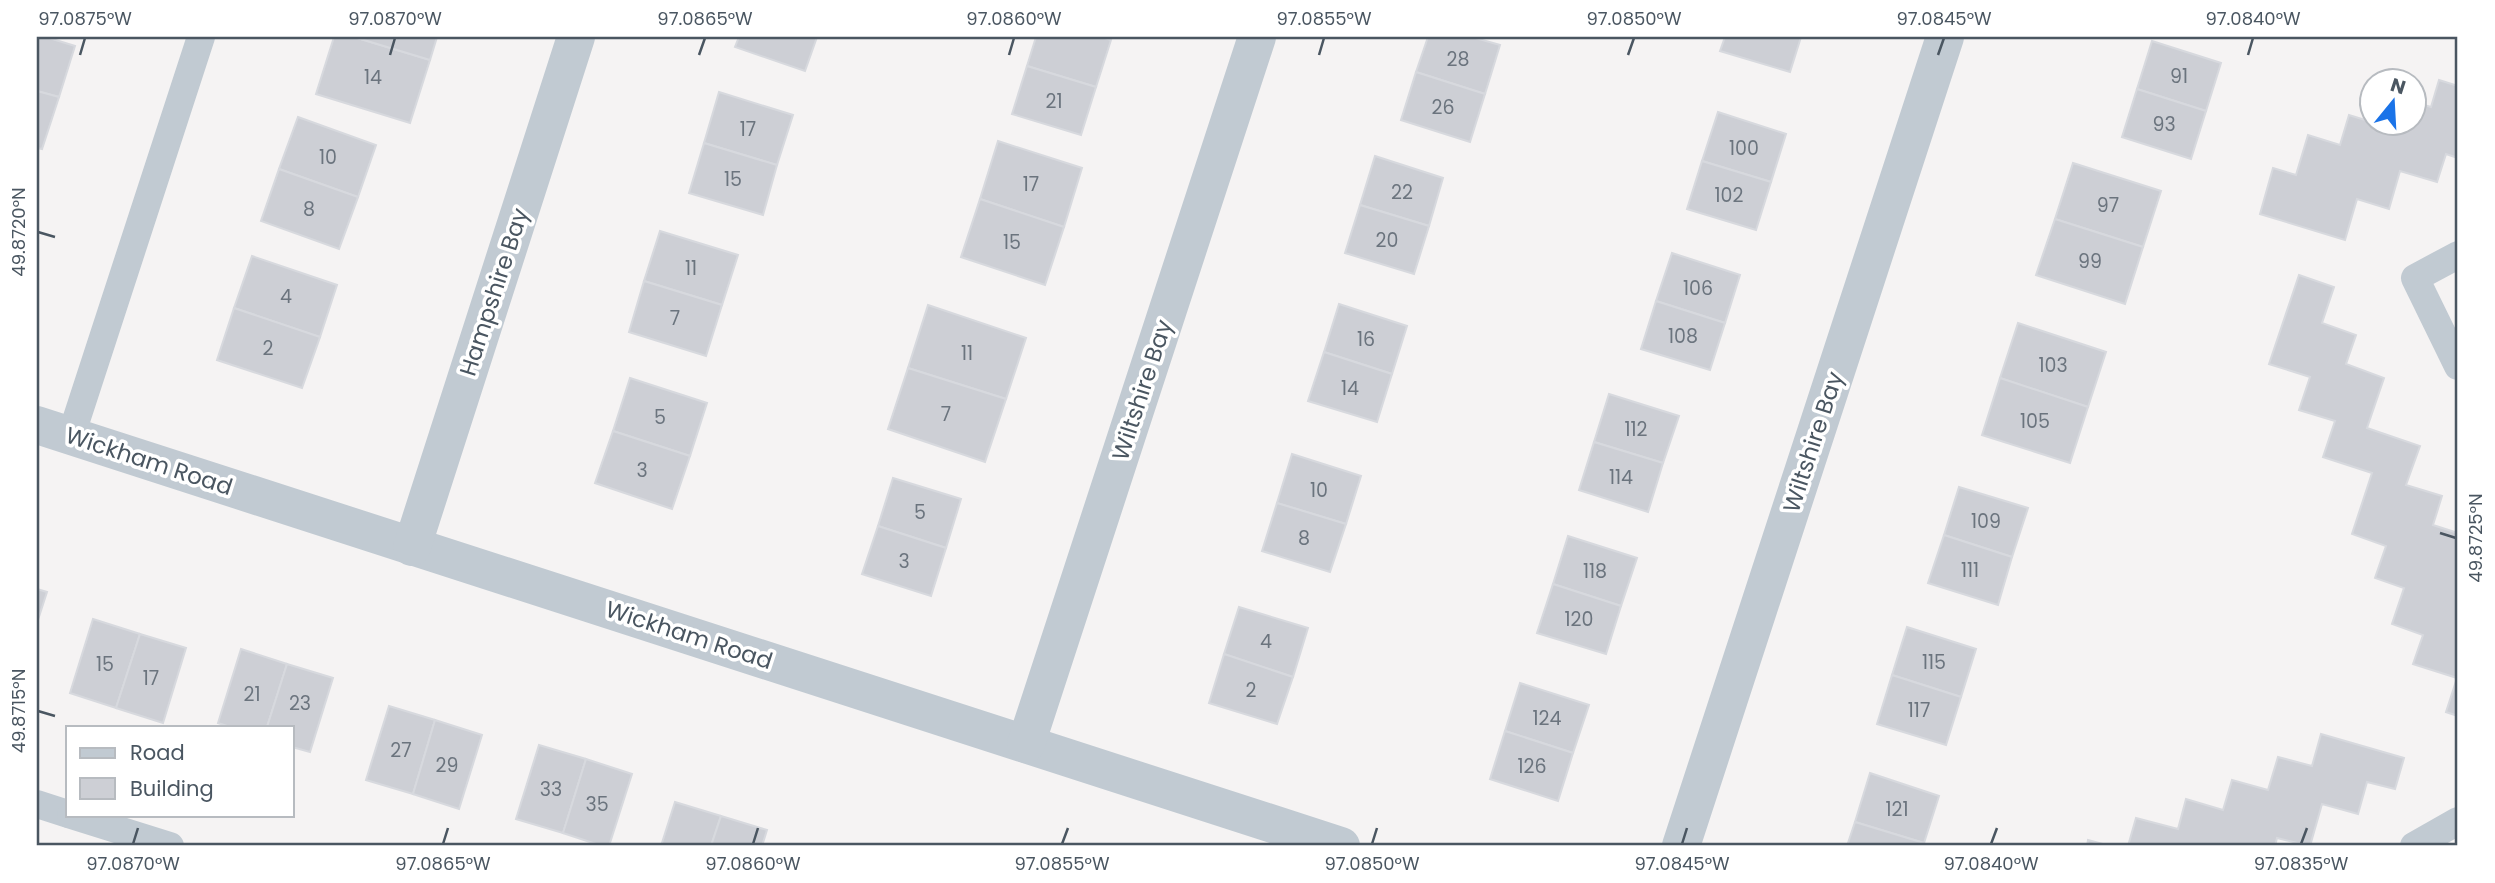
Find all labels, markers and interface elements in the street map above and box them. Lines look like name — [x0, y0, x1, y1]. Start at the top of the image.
text: 97.0875°W — [38, 6, 132, 31]
text: 97.0870°W — [348, 6, 442, 31]
text: 97.0865°W — [657, 6, 753, 31]
text: 97.0860°W — [966, 6, 1062, 31]
text: 97.0855°W — [1276, 6, 1372, 31]
text: 97.0850°W — [1586, 6, 1682, 31]
text: 97.0845°W — [1896, 6, 1992, 31]
text: 97.0840°W — [2205, 6, 2301, 31]
house number: 28 — [1447, 46, 1469, 73]
house number: 91 — [2170, 63, 2188, 90]
house number: 14 — [364, 64, 382, 91]
north arrow — [2358, 66, 2428, 136]
text: N — [2387, 71, 2409, 101]
house number: 21 — [1045, 88, 1063, 115]
house number: 26 — [1432, 94, 1455, 121]
house number: 93 — [2152, 111, 2176, 138]
house number: 17 — [740, 116, 756, 143]
house number: 100 — [1729, 135, 1759, 162]
house number: 10 — [319, 144, 337, 171]
house number: 15 — [724, 166, 742, 193]
house number: 17 — [1023, 171, 1039, 198]
house number: 22 — [1391, 179, 1413, 206]
house number: 102 — [1715, 182, 1744, 209]
text: 49.8720°N — [6, 187, 31, 277]
house number: 97 — [2097, 192, 2119, 219]
house number: 8 — [303, 196, 315, 223]
street label: Hampshire Bay — [452, 204, 536, 380]
house number: 20 — [1376, 227, 1398, 254]
house number: 15 — [1003, 229, 1021, 256]
house number: 99 — [2078, 248, 2102, 275]
house number: 11 — [685, 255, 697, 282]
house number: 106 — [1683, 275, 1713, 302]
house number: 4 — [280, 283, 292, 310]
house number: 7 — [670, 305, 680, 332]
street label: Wiltshire Bay — [1104, 316, 1180, 464]
house number: 108 — [1668, 323, 1698, 350]
house number: 16 — [1357, 326, 1375, 353]
house number: 2 — [263, 335, 274, 362]
house number: 11 — [961, 340, 973, 367]
house number: 103 — [2038, 352, 2068, 379]
street label: Wiltshire Bay — [1775, 368, 1851, 516]
house number: 14 — [1341, 375, 1359, 402]
house number: 7 — [941, 401, 951, 428]
house number: 5 — [654, 404, 666, 431]
house number: 105 — [2020, 408, 2050, 435]
house number: 112 — [1624, 416, 1648, 443]
street label: Wickham Road — [61, 419, 237, 503]
house number: 3 — [636, 457, 648, 484]
house number: 114 — [1609, 464, 1633, 491]
house number: 10 — [1310, 477, 1328, 504]
text: 49.8725°N — [2463, 493, 2488, 583]
house number: 5 — [914, 499, 926, 526]
house number: 109 — [1971, 508, 2001, 535]
house number: 8 — [1298, 525, 1310, 552]
house number: 3 — [898, 548, 910, 575]
house number: 111 — [1961, 557, 1979, 584]
house number: 118 — [1583, 558, 1607, 585]
street label: Wickham Road — [601, 593, 777, 677]
house number: 120 — [1565, 606, 1593, 633]
house number: 4 — [1260, 628, 1272, 655]
house number: 115 — [1922, 649, 1946, 676]
house number: 15 — [96, 651, 114, 678]
house number: 17 — [143, 665, 159, 692]
text: 49.8715°N — [6, 669, 31, 753]
house number: 2 — [1246, 677, 1257, 704]
house number: 21 — [243, 681, 261, 708]
house number: 23 — [289, 690, 311, 717]
house number: 117 — [1908, 697, 1930, 724]
house number: 124 — [1533, 705, 1562, 732]
legend — [66, 726, 294, 816]
house number: 27 — [390, 737, 412, 764]
text: Road — [130, 738, 185, 767]
house number: 29 — [436, 752, 458, 779]
house number: 126 — [1517, 753, 1547, 780]
text: Building — [130, 774, 214, 803]
house number: 33 — [540, 776, 562, 803]
house number: 35 — [585, 791, 609, 818]
house number: 121 — [1885, 796, 1909, 823]
text: 97.0870°W — [86, 851, 180, 876]
text: 97.0865°W — [395, 851, 491, 876]
text: 97.0860°W — [705, 851, 801, 876]
text: 97.0855°W — [1014, 851, 1110, 876]
text: 97.0850°W — [1324, 851, 1420, 876]
text: 97.0845°W — [1634, 851, 1730, 876]
text: 97.0840°W — [1943, 851, 2039, 876]
text: 97.0835°W — [2254, 851, 2349, 876]

